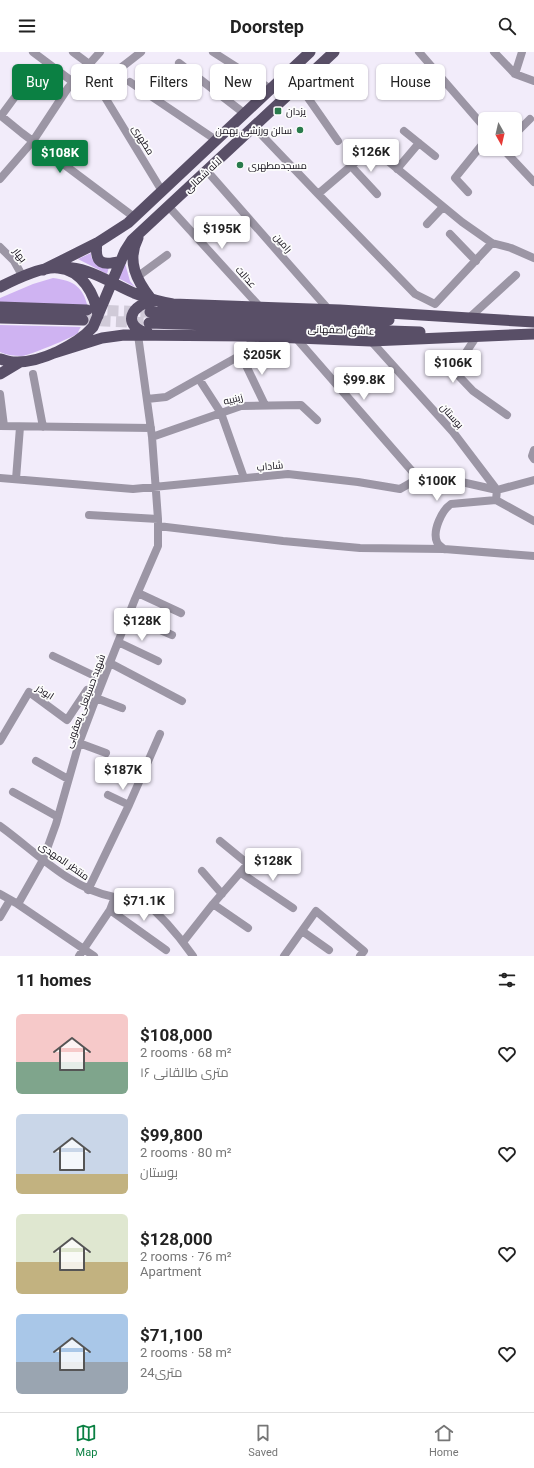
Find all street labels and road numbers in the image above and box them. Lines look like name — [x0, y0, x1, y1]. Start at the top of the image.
street label: مطهری — [129, 123, 156, 157]
street label: لاله شمالی — [182, 155, 225, 196]
street label: رامین — [271, 231, 294, 255]
street label: بهار — [10, 245, 29, 265]
street label: عدالت — [234, 264, 258, 290]
street label: عاشق اصفهانی — [307, 323, 375, 338]
street label: زینبیه — [222, 391, 244, 407]
street label: بوستان — [437, 401, 466, 431]
street label: شاداب — [256, 459, 284, 473]
street label: شهید حسینعلی یعقوبی — [63, 653, 108, 750]
street label: ابوذر — [33, 682, 56, 702]
street label: منتظر المهدی — [36, 840, 91, 883]

